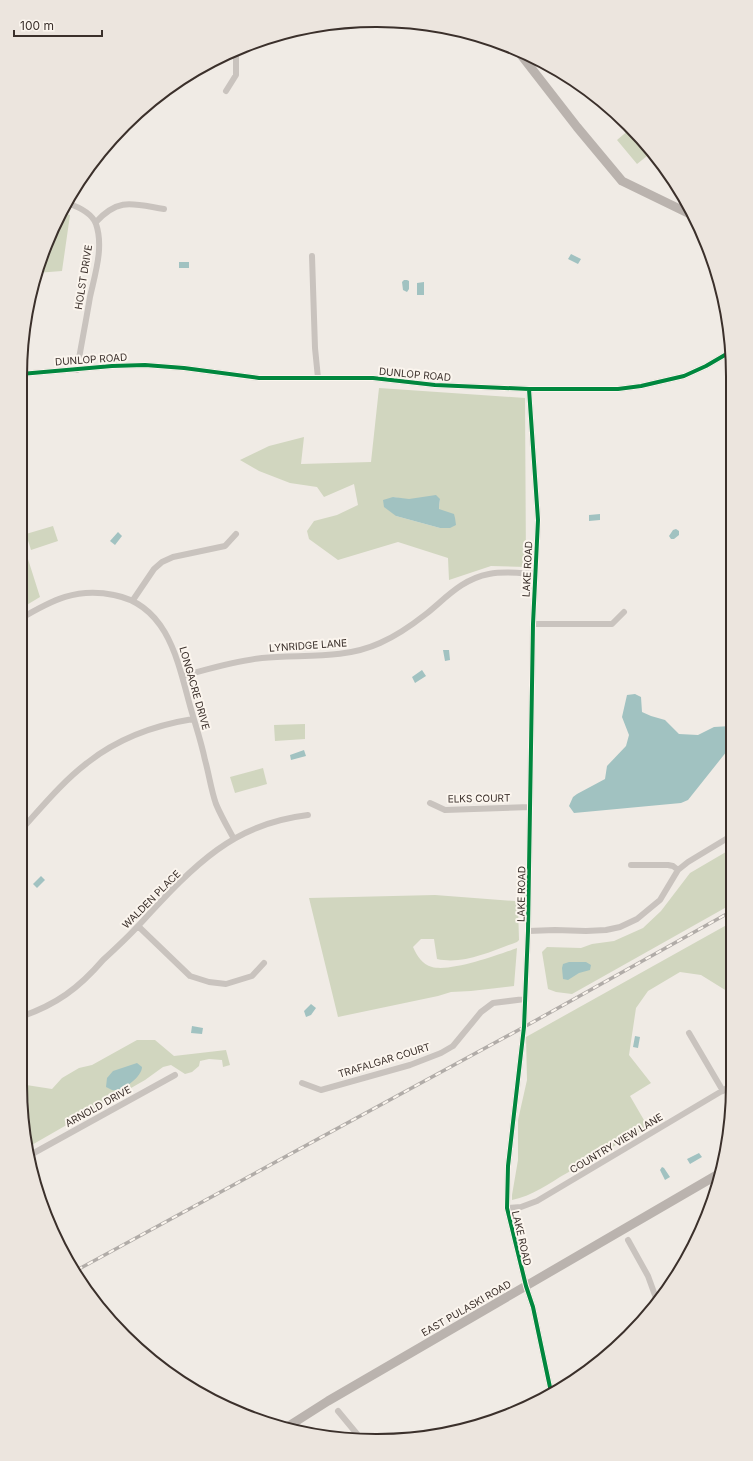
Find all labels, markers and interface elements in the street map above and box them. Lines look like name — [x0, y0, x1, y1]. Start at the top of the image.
scale bar — [14, 12, 102, 38]
text: 100 m — [20, 18, 54, 33]
street label: HOLST DRIVE — [72, 244, 94, 310]
street label: DUNLOP ROAD — [55, 350, 127, 368]
street label: DUNLOP ROAD — [378, 365, 452, 383]
street label: LAKE ROAD — [520, 541, 534, 597]
street label: LYNRIDGE LANE — [268, 636, 348, 654]
street label: LONGACRE DRIVE — [177, 645, 213, 731]
street label: ELKS COURT — [447, 791, 511, 805]
street label: LAKE ROAD — [515, 866, 527, 922]
street label: WALDEN PLACE — [119, 867, 183, 931]
street label: TRAFALGAR COURT — [336, 1040, 432, 1080]
street label: ARNOLD DRIVE — [63, 1083, 133, 1129]
street label: COUNTRY VIEW LANE — [567, 1110, 665, 1176]
street label: LAKE ROAD — [510, 1209, 534, 1267]
street label: EAST PULASKI ROAD — [419, 1277, 513, 1339]

